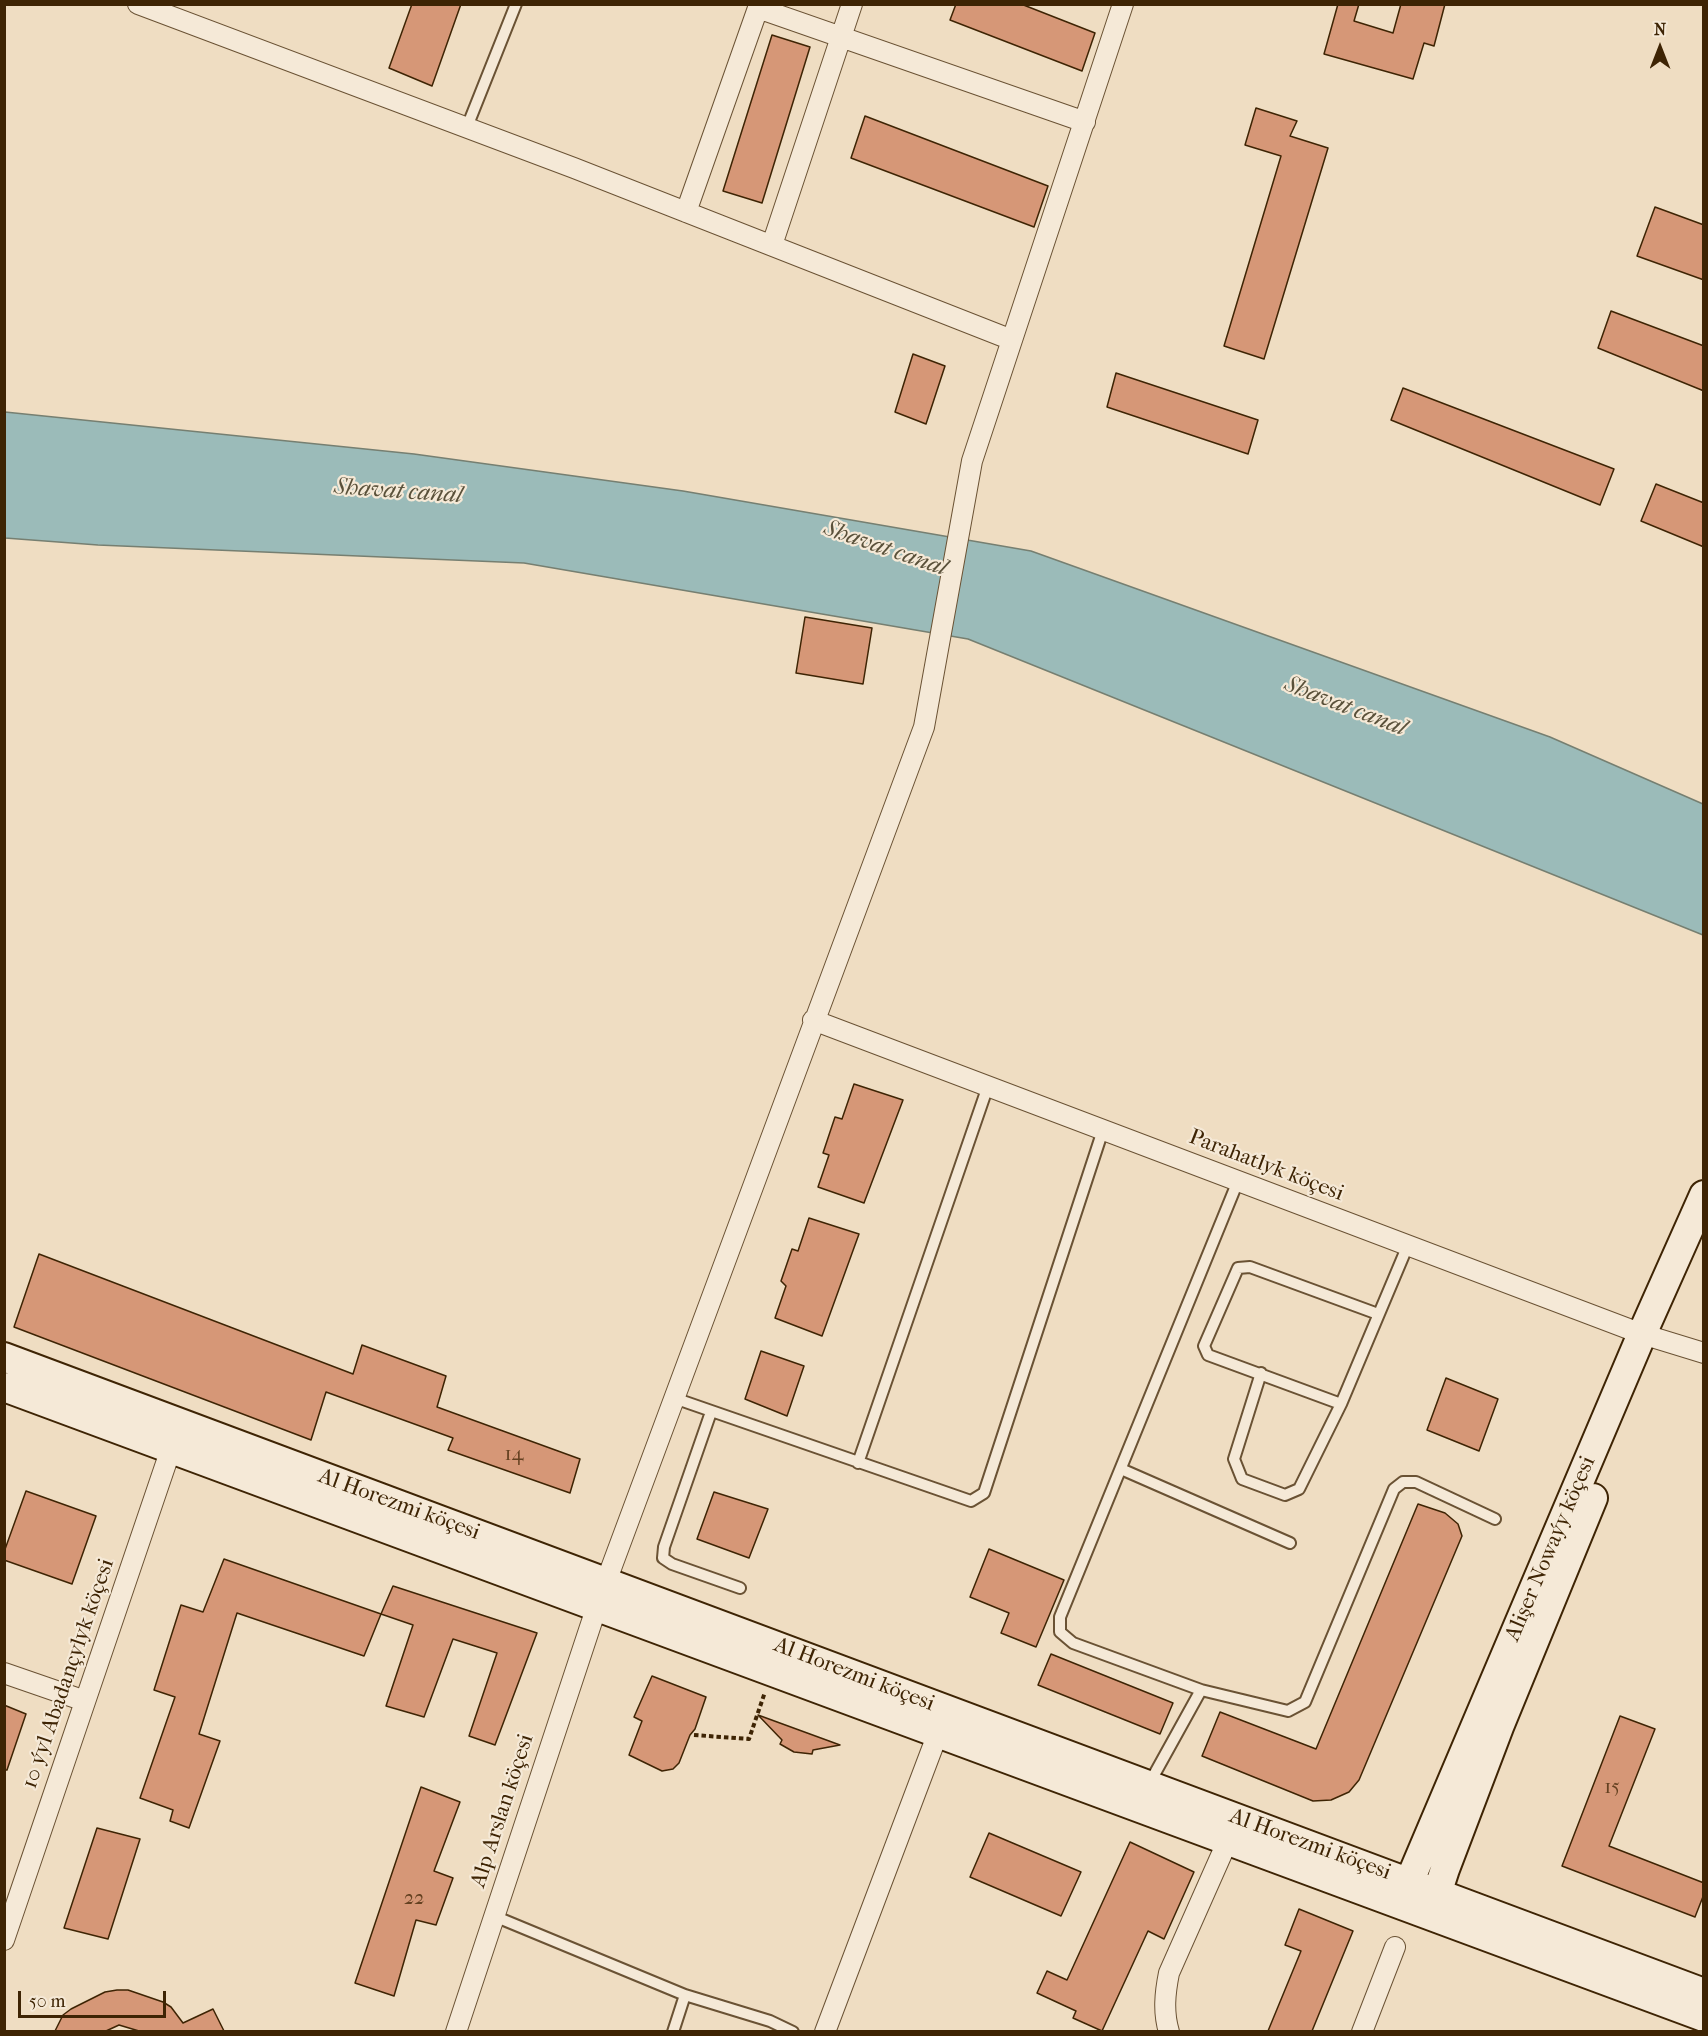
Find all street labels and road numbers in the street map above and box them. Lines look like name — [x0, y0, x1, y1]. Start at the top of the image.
street label: Parahatlyk köçesi — [1185, 1124, 1347, 1208]
street label: Alişer Nowaýy köçesi — [1500, 1453, 1602, 1645]
street label: Al Horezmi köçesi — [315, 1464, 483, 1546]
street label: 10 ýyl Abadançylyk köçesi — [17, 1556, 121, 1792]
street label: Al Horezmi köçesi — [770, 1632, 938, 1718]
street label: Alp Arslan köçesi — [466, 1731, 540, 1891]
street label: Al Horezmi köçesi — [1226, 1804, 1394, 1886]

